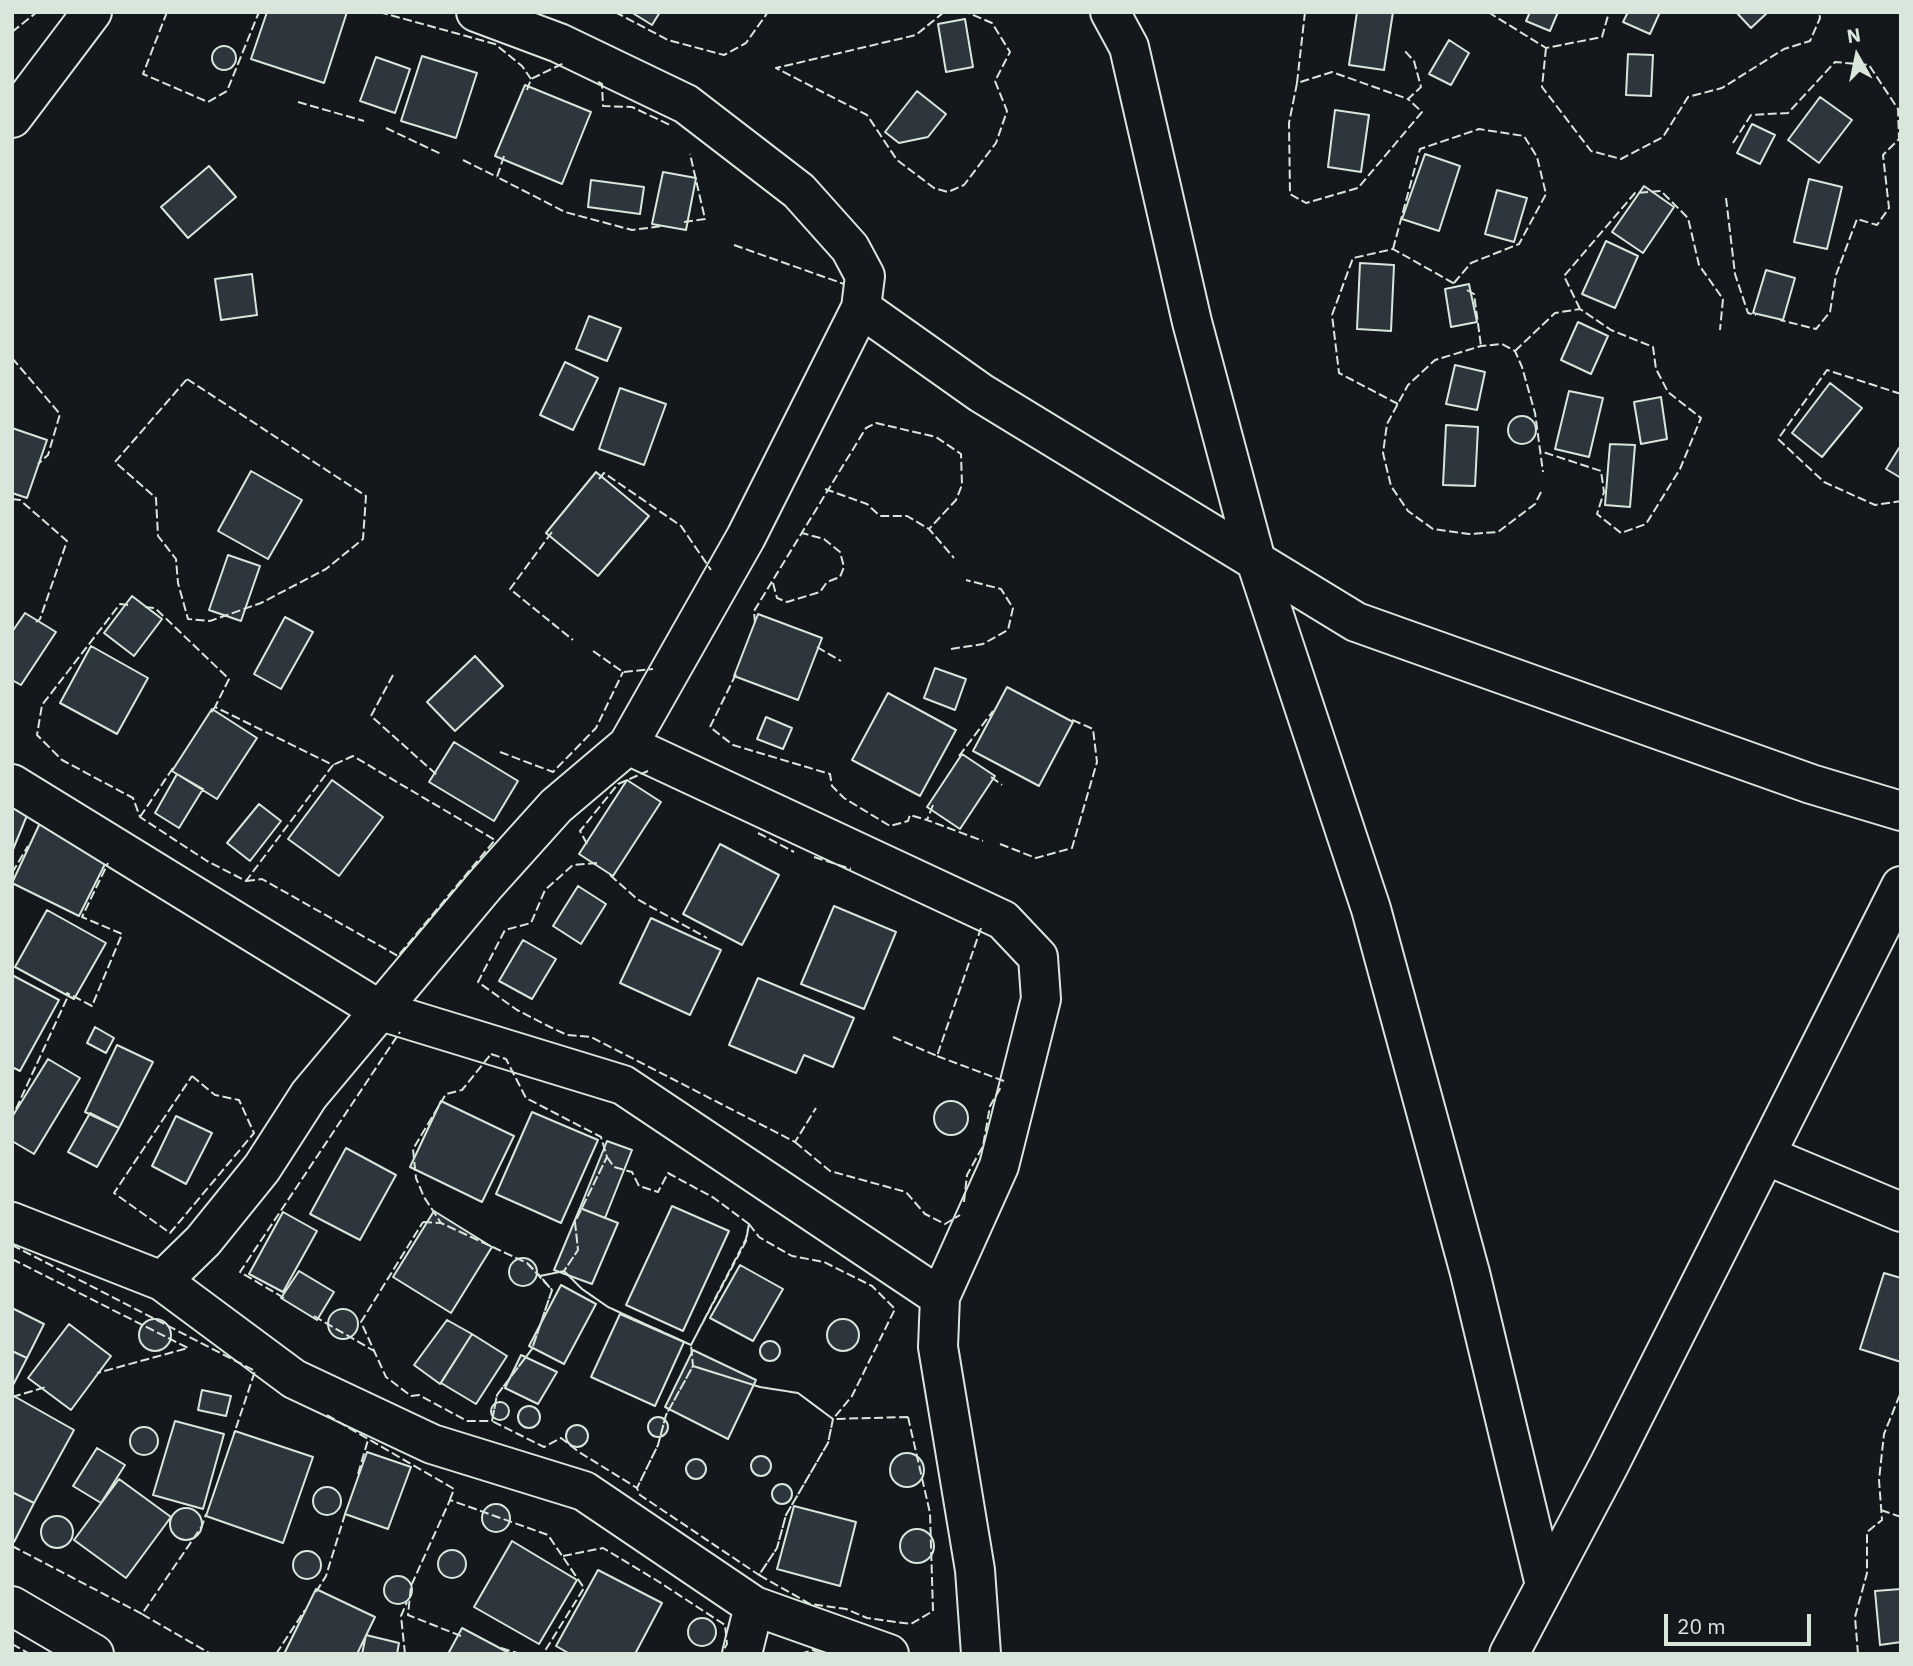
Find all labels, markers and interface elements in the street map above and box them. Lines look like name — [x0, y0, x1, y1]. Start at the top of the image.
north arrow — [1822, 21, 1892, 91]
text: N — [1845, 22, 1862, 48]
scale bar — [1668, 1600, 1815, 1644]
text: 20 m — [1677, 1612, 1726, 1640]

